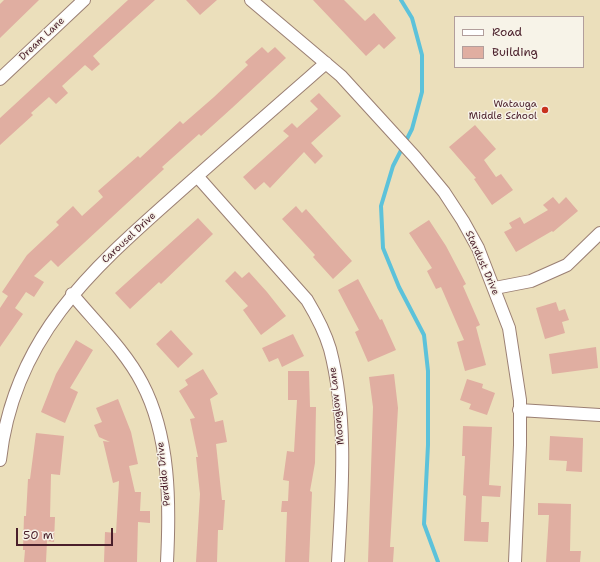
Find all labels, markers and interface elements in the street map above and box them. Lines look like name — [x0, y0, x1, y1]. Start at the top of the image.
street label: Dream Lane — [17, 15, 67, 63]
legend — [454, 16, 584, 68]
text: Road — [492, 24, 522, 40]
text: Building — [492, 44, 538, 60]
place label: Watauga Middle School — [469, 98, 537, 122]
marker: Watauga Middle School — [540, 105, 550, 115]
street label: Carousel Drive — [100, 210, 158, 266]
street label: Stardust Drive — [462, 229, 502, 297]
street label: Moonglow Lane — [327, 367, 347, 445]
street label: Perdido Drive — [155, 441, 173, 507]
scale bar — [18, 520, 115, 546]
text: 50 m — [23, 527, 53, 543]

